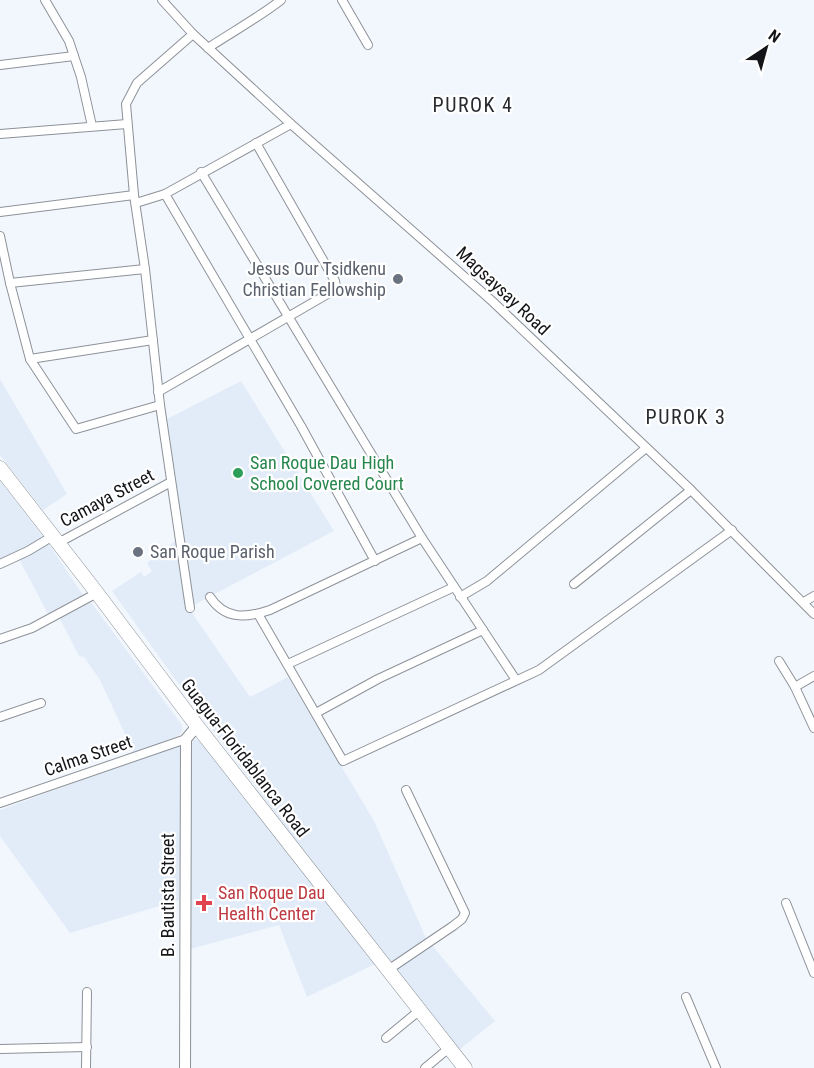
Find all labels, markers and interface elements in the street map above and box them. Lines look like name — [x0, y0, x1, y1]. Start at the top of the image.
north arrow — [736, 18, 796, 78]
text: N — [765, 26, 784, 47]
district label: PUROK 4 — [433, 93, 513, 117]
street label: Magsaysay Road — [452, 242, 554, 339]
place label: Jesus Our Tsidkenu Christian Fellowship — [243, 258, 386, 300]
marker: Jesus Our Tsidkenu Christian Fellowship — [391, 272, 405, 286]
district label: PUROK 3 — [646, 405, 726, 429]
place label: San Roque Dau High School Covered Court — [250, 452, 404, 494]
street label: Camaya Street — [56, 464, 157, 531]
marker: San Roque Dau High School Covered Court — [231, 466, 245, 480]
place label: San Roque Parish — [150, 541, 275, 562]
marker: San Roque Parish — [131, 545, 145, 559]
street label: Guagua-Floridablanca Road — [177, 674, 314, 841]
street label: Calma Street — [41, 731, 134, 780]
street label: B. Bautista Street — [157, 833, 178, 957]
place label: San Roque Dau Health Center — [218, 882, 325, 924]
marker: San Roque Dau Health Center — [195, 894, 213, 912]

